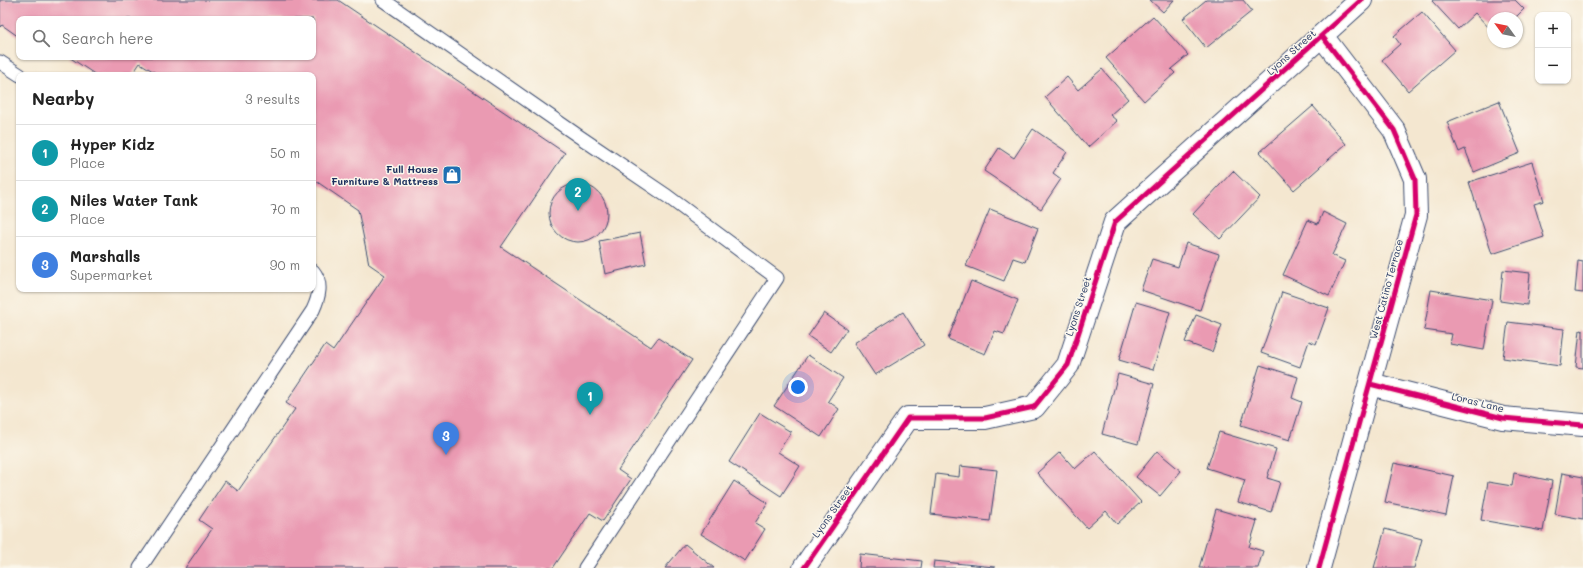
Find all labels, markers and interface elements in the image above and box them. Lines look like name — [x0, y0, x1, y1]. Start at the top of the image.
north arrow — [1487, 12, 1523, 48]
map controls — [1535, 12, 1571, 84]
button: + — [1535, 12, 1571, 48]
search box — [16, 16, 316, 60]
street label: Lyons Street — [1263, 26, 1319, 78]
icon: search — [30, 27, 52, 49]
text: Search here — [62, 28, 153, 48]
button: − — [1535, 48, 1571, 84]
text: Nearby — [32, 87, 94, 109]
text: 3 results — [245, 90, 300, 107]
text: Hyper Kidz — [70, 134, 155, 154]
text: 1 — [42, 144, 48, 161]
text: 50 m — [270, 144, 300, 161]
text: Place — [70, 154, 105, 171]
place label: Full House Furniture & Mattress — [331, 162, 438, 188]
shop icon: Full House Furniture & Mattress — [441, 164, 463, 186]
pin: 2 — [565, 178, 591, 211]
text: Niles Water Tank — [70, 190, 198, 210]
text: 2 — [41, 200, 49, 217]
text: 70 m — [270, 200, 300, 217]
text: Place — [70, 210, 105, 227]
street label: West Catino Terrace — [1366, 237, 1406, 341]
text: Marshalls — [70, 246, 140, 266]
text: 3 — [41, 256, 49, 273]
text: 90 m — [270, 256, 300, 273]
text: Supermarket — [70, 266, 153, 283]
street label: Lyons Street — [1062, 274, 1094, 338]
your location — [788, 377, 808, 397]
pin: 1 — [577, 382, 603, 415]
street label: Loras Lane — [1450, 389, 1506, 415]
pin: 3 — [433, 422, 459, 455]
street label: Lyons Street — [809, 482, 855, 540]

